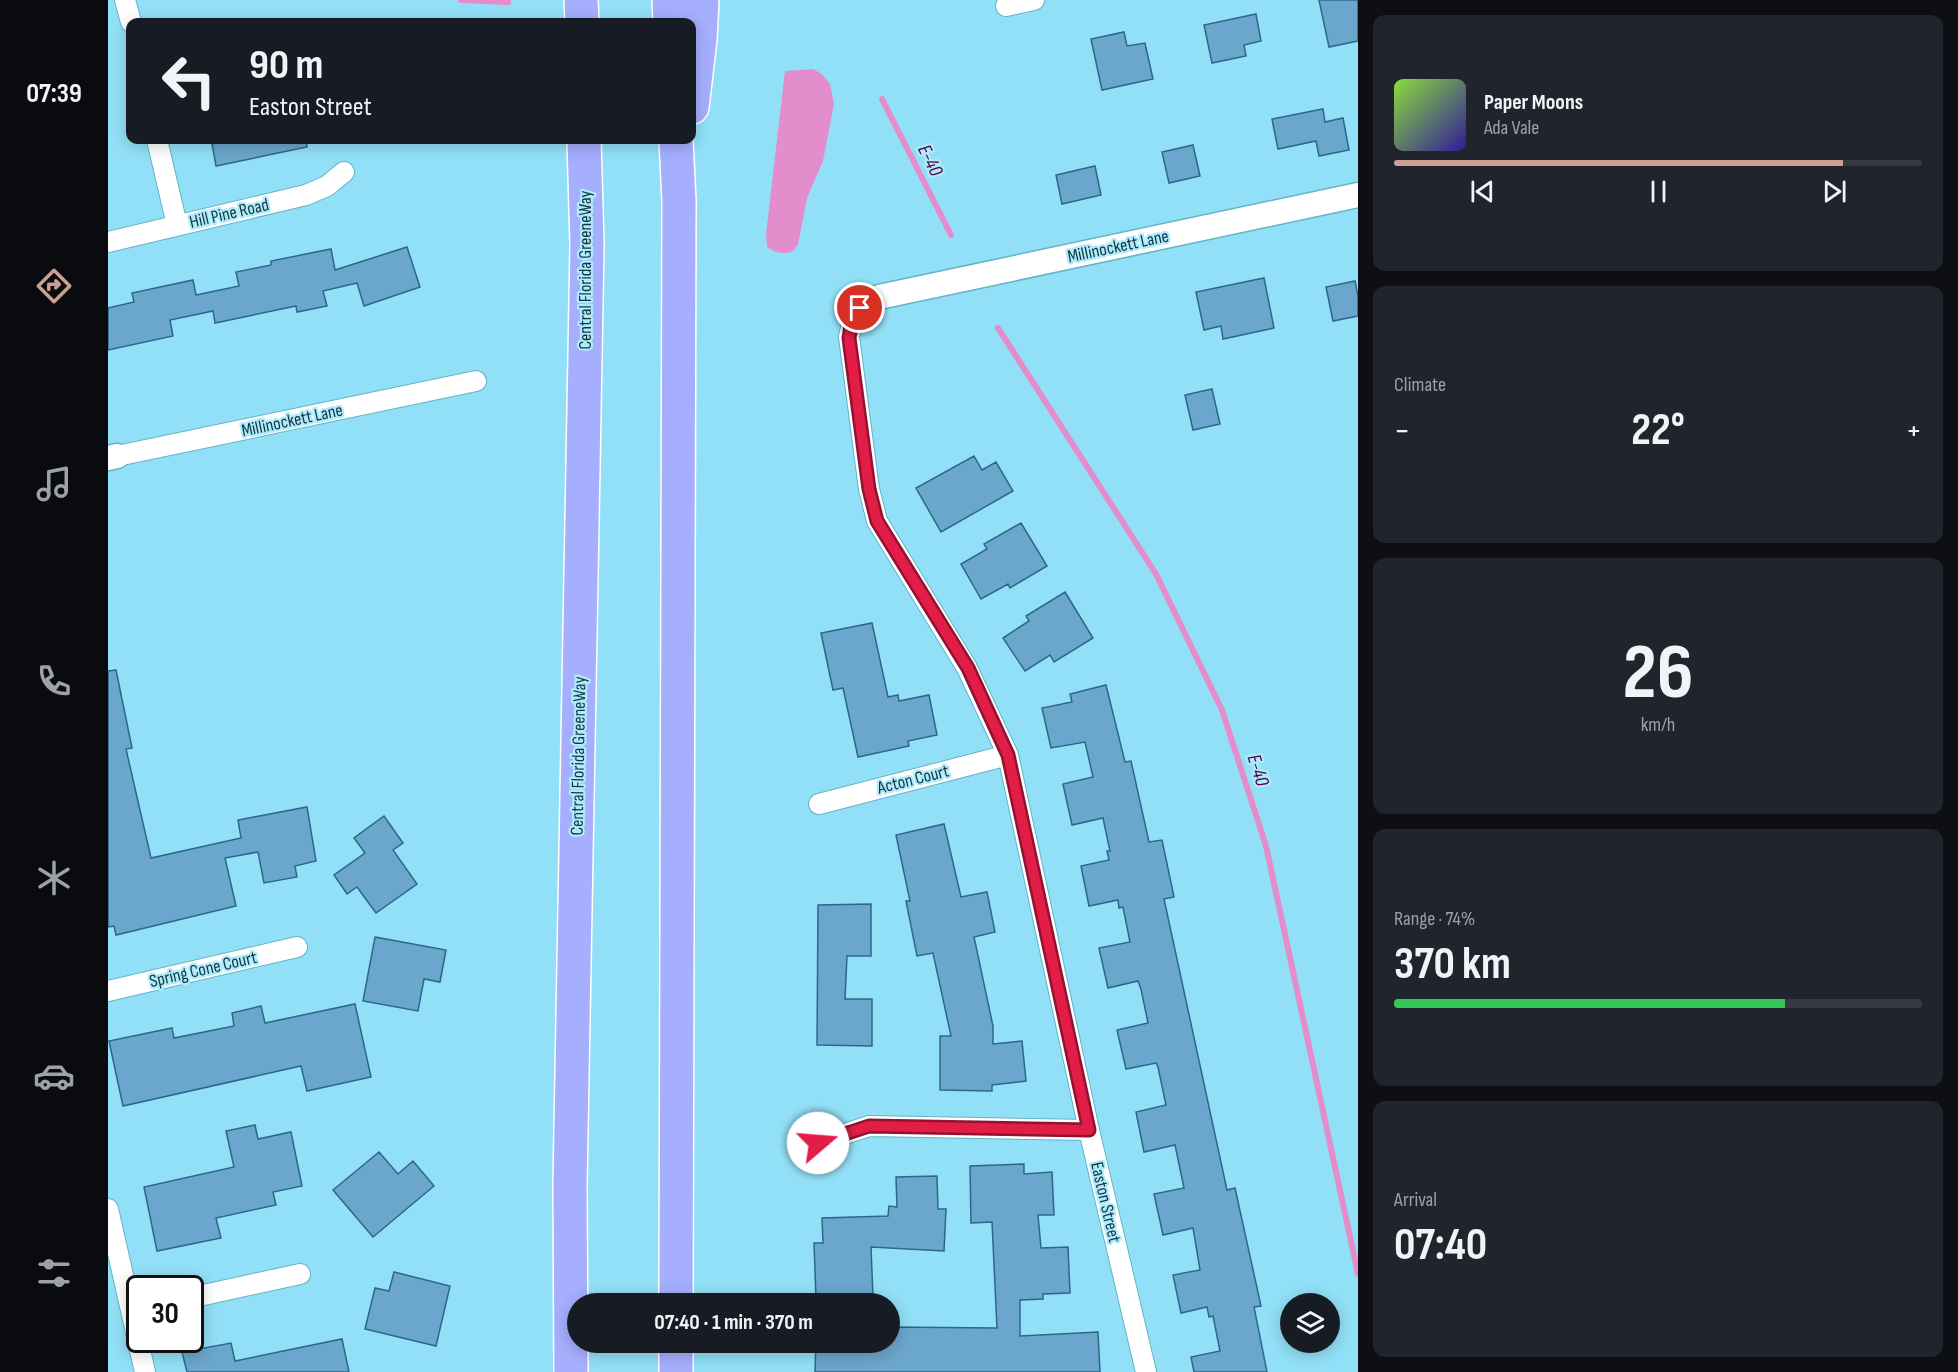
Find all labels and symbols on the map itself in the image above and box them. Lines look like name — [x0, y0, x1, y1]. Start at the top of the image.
water label: E-40 — [912, 141, 948, 180]
street label: Central Florida GreeneWay — [575, 190, 596, 349]
street label: Hill Pine Road — [187, 194, 271, 233]
street label: Millinockett Lane — [1066, 226, 1171, 267]
pin — [834, 282, 885, 333]
street label: Millinockett Lane — [240, 400, 345, 441]
street label: Central Florida GreeneWay — [567, 676, 590, 836]
water label: E-40 — [1242, 751, 1274, 790]
street label: Acton Court — [874, 760, 952, 799]
street label: Spring Cone Court — [147, 947, 259, 992]
position arrow — [786, 1111, 850, 1175]
street label: Easton Street — [1086, 1160, 1125, 1245]
speed limit sign: 30 — [126, 1275, 204, 1353]

